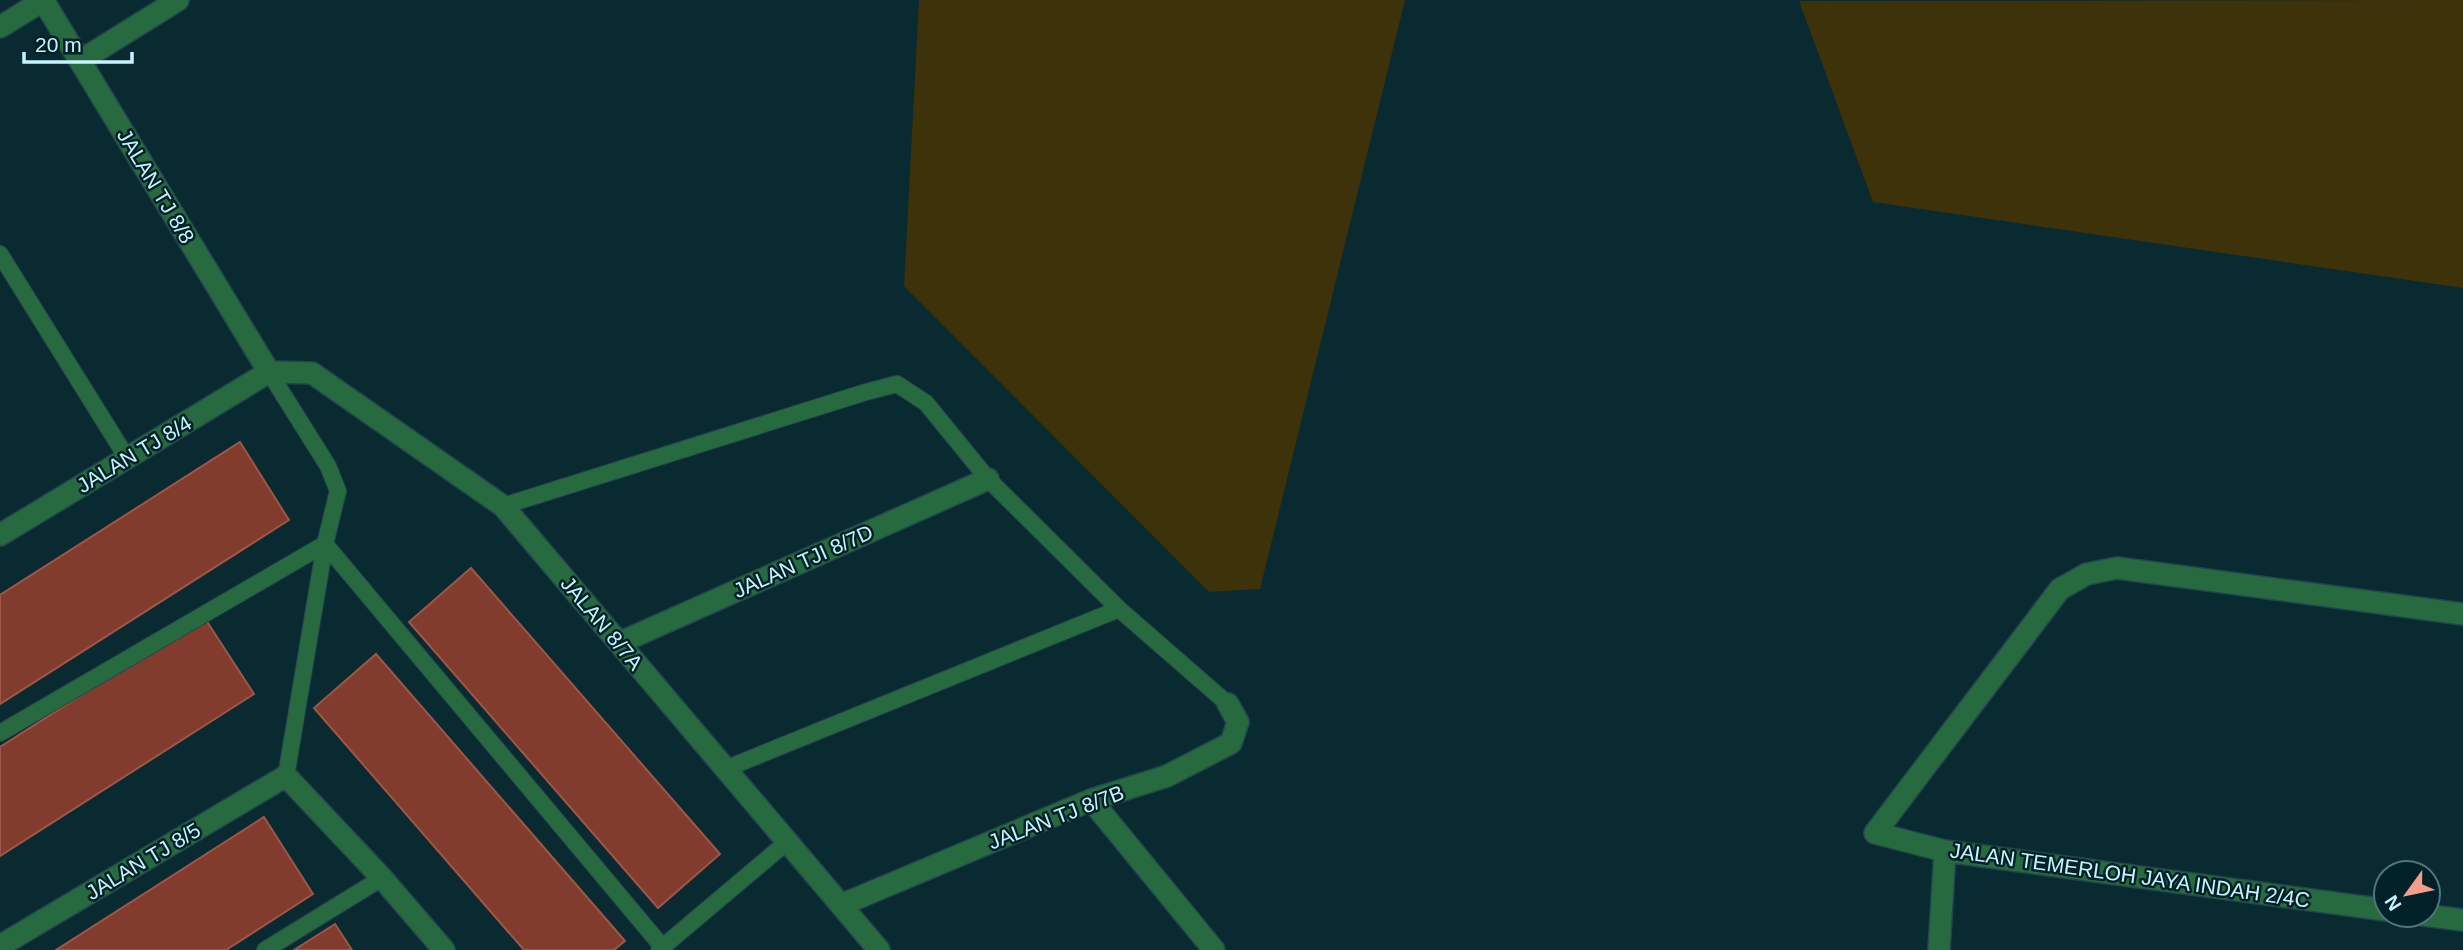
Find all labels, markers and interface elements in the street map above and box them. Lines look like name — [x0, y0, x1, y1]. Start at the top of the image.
scale bar — [24, 21, 133, 65]
text: 20 m — [35, 33, 82, 56]
street label: JALAN TJ 8/8 — [113, 125, 199, 247]
street label: JALAN TJ 8/4 — [73, 411, 196, 497]
street label: JALAN TJI 8/7D — [730, 520, 876, 602]
street label: JALAN 8/7A — [556, 572, 648, 674]
street label: JALAN TJ 8/7B — [985, 781, 1127, 853]
street label: JALAN TJ 8/5 — [82, 818, 204, 904]
street label: JALAN TEMERLOH JAYA INDAH 2/4C — [1949, 838, 2311, 912]
north arrow — [2372, 859, 2442, 929]
text: N — [2381, 892, 2406, 914]

